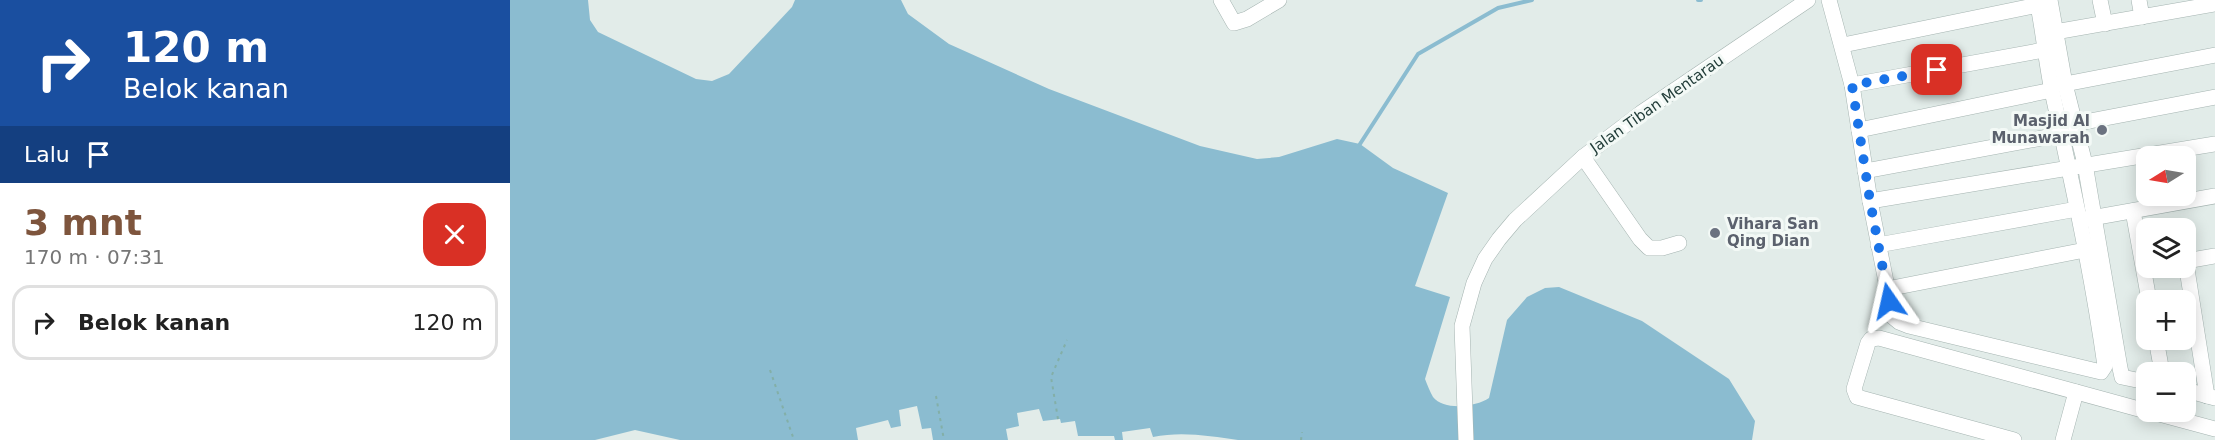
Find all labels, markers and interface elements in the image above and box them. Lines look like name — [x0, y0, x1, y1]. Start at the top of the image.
text: 120 m — [123, 23, 269, 72]
icon: right — [24, 24, 102, 102]
pin — [1911, 44, 1962, 95]
street label: Jalan Tiban Mentarau — [1586, 51, 1727, 157]
icon: arrive — [1920, 53, 1953, 86]
text: Belok kanan — [123, 73, 289, 104]
place label: Masjid Al Munawarah — [1991, 112, 2090, 147]
marker: Masjid Al Munawarah — [2095, 123, 2109, 137]
icon: arrive — [82, 138, 115, 171]
text: Lalu — [24, 142, 70, 167]
north arrow — [2136, 146, 2196, 206]
map controls — [2136, 146, 2196, 422]
text: 3 mnt — [24, 202, 142, 243]
button: close — [423, 203, 486, 266]
place label: Vihara San Qing Dian — [1727, 215, 1819, 250]
button: layers — [2136, 218, 2196, 278]
marker: Vihara San Qing Dian — [1708, 226, 1722, 240]
text: 170 m · 07:31 — [24, 245, 165, 269]
position arrow — [1857, 269, 1921, 333]
button: + — [2136, 290, 2196, 350]
icon: right — [27, 306, 60, 339]
text: Belok kanan — [78, 310, 230, 335]
text: 120 m — [413, 310, 483, 335]
button: − — [2136, 362, 2196, 422]

